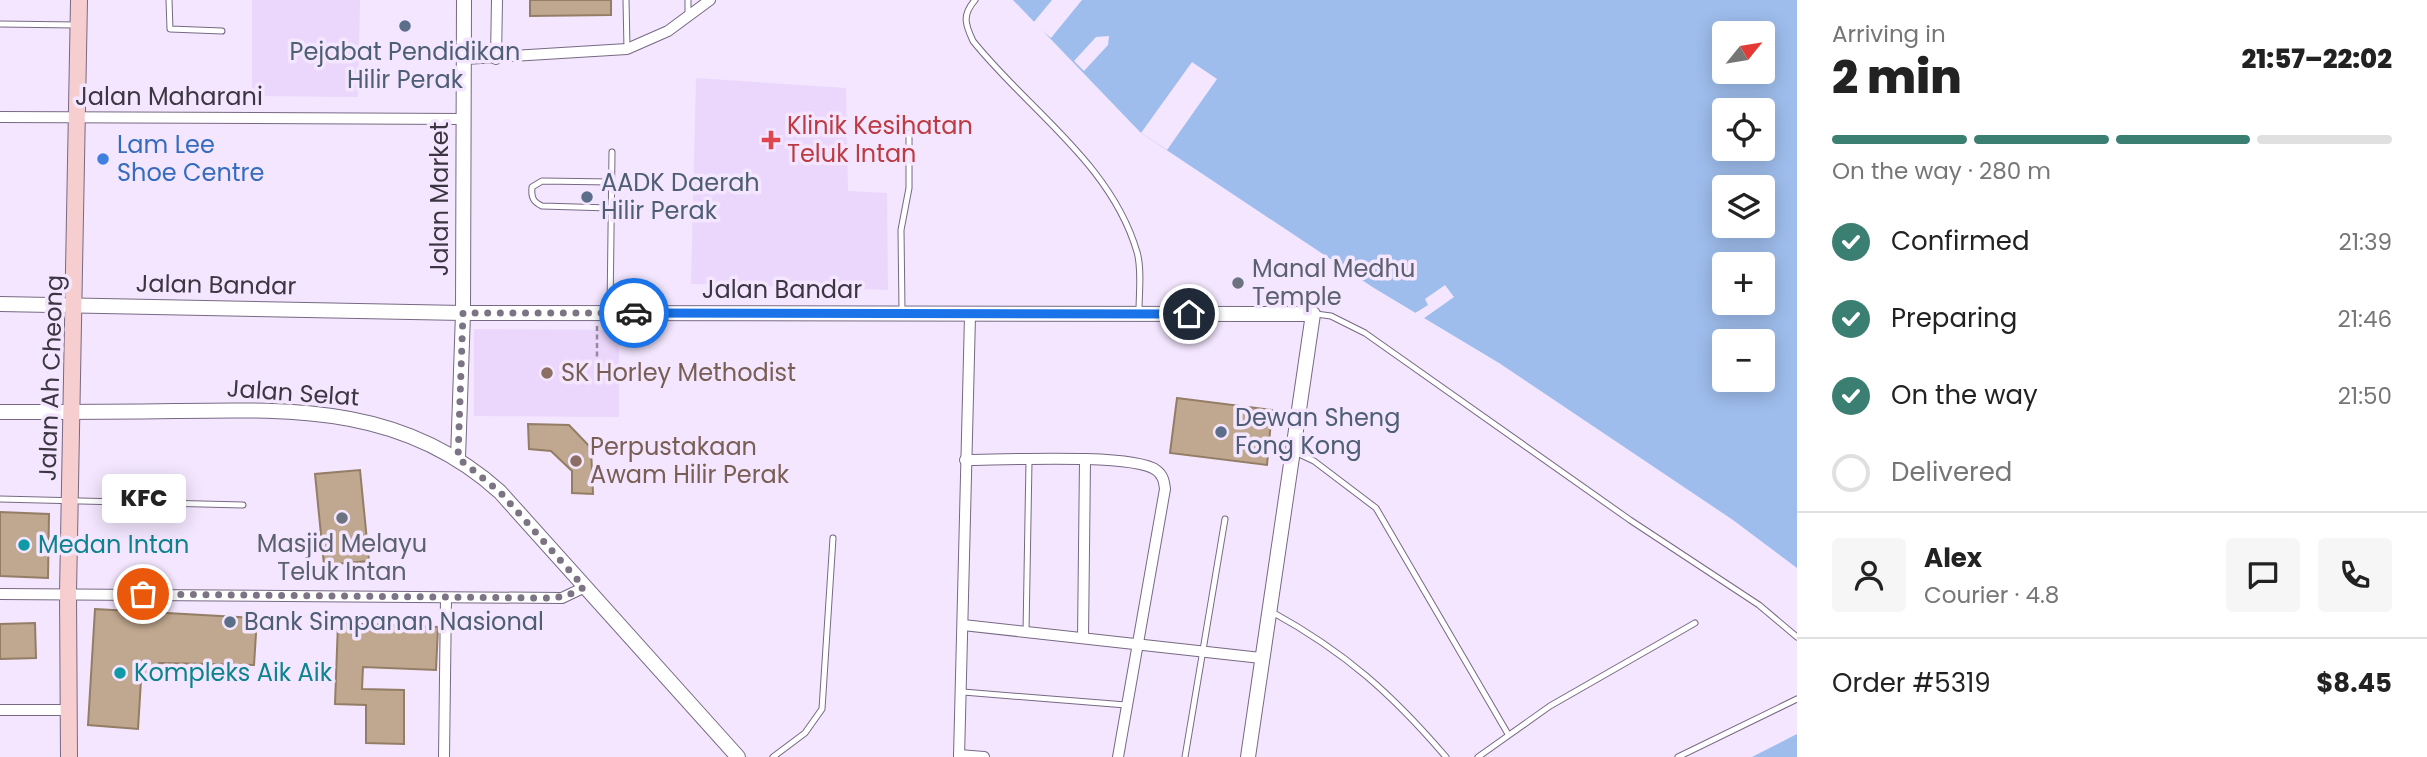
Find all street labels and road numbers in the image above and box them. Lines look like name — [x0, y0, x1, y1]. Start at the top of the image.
street label: Jalan Maharani — [75, 80, 263, 113]
street label: Jalan Market — [423, 122, 456, 276]
street label: Jalan Bandar — [135, 267, 297, 302]
street label: Jalan Bandar — [702, 273, 862, 306]
street label: Jalan Ah Cheong — [30, 274, 71, 482]
street label: Jalan Selat — [226, 371, 360, 414]

